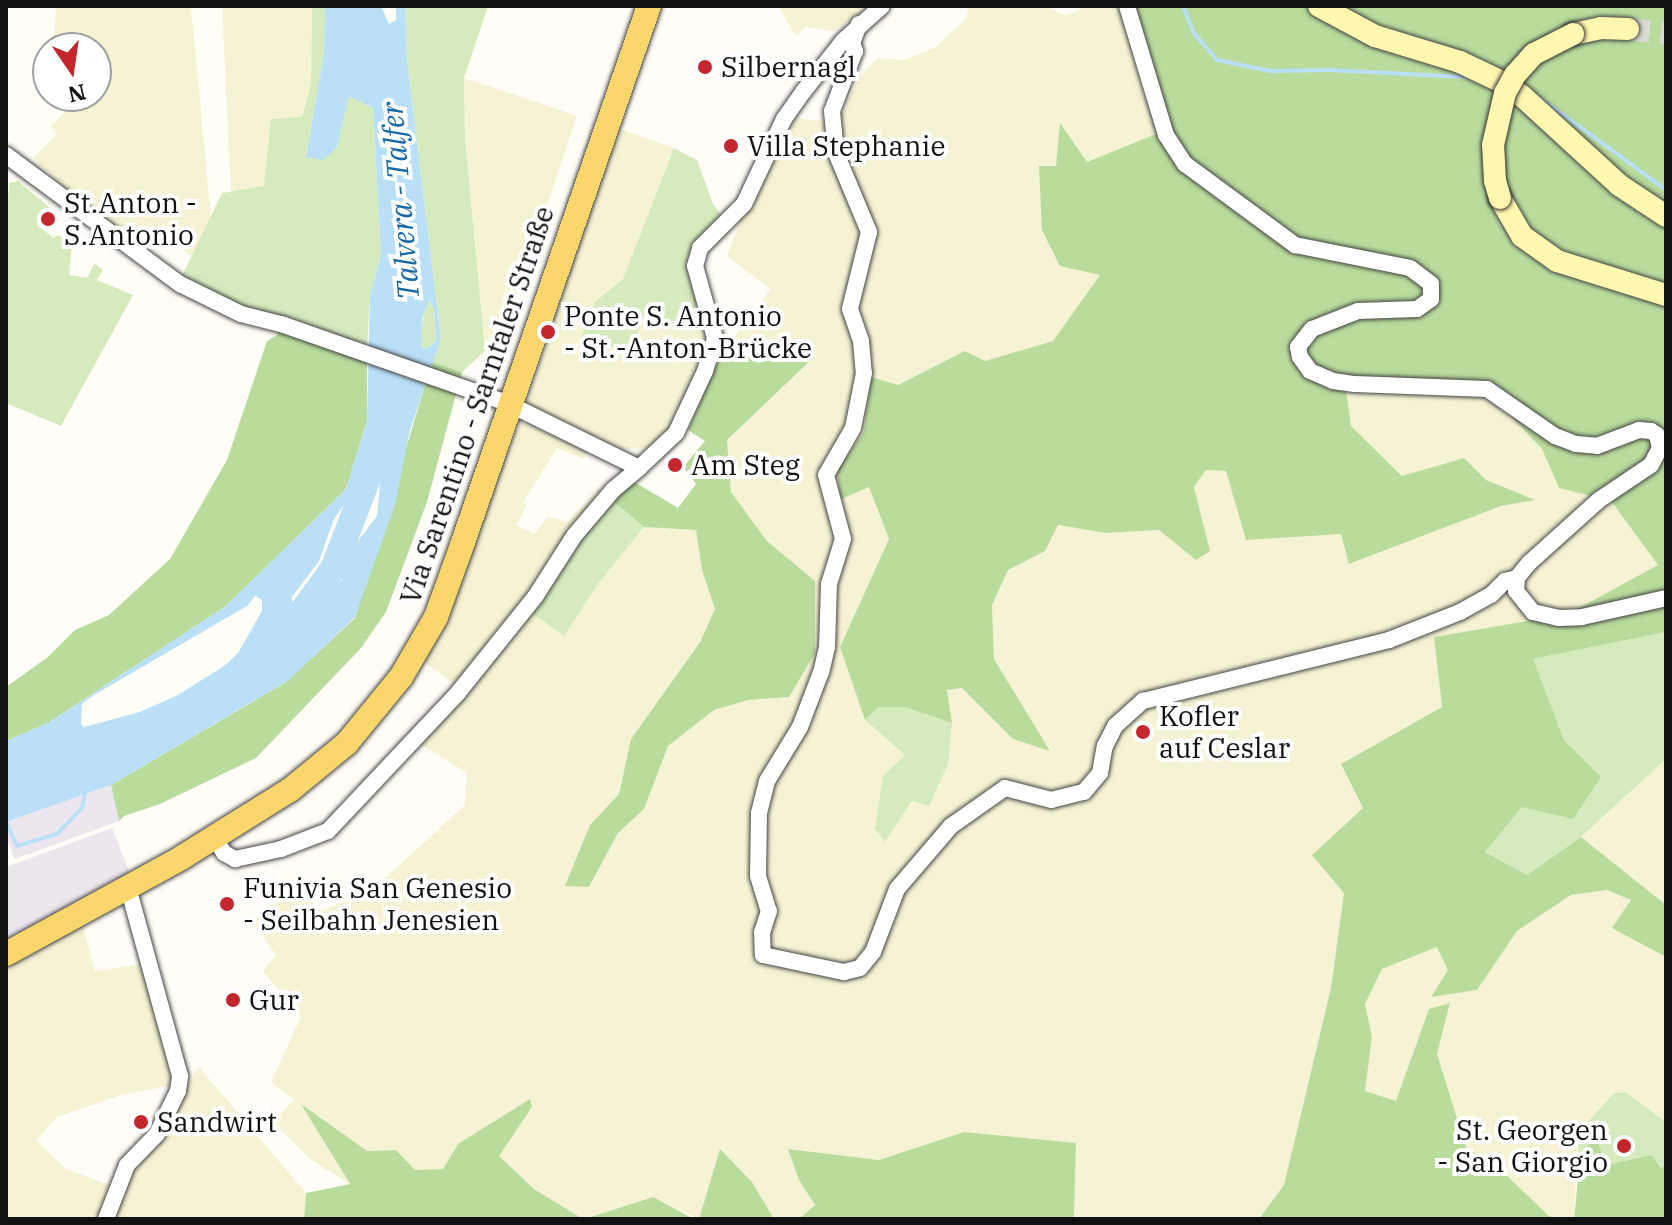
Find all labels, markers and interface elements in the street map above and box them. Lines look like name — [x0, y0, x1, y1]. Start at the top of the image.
north arrow — [32, 32, 112, 112]
place label: Silbernagl — [721, 50, 856, 84]
marker: Silbernagl — [696, 58, 714, 76]
text: N — [65, 78, 89, 110]
water label: Talvera - Talfer — [373, 101, 427, 301]
place label: Villa Stephanie — [747, 129, 945, 163]
marker: Villa Stephanie — [722, 137, 740, 155]
place label: St.Anton - S.Antonio — [64, 186, 197, 252]
street label: Via Sarentino - Sarntaler Straße — [393, 202, 561, 608]
marker: St.Anton - S.Antonio — [39, 210, 57, 228]
place label: Ponte S. Antonio - St.-Anton-Brücke — [564, 299, 812, 365]
marker: Ponte S. Antonio - St.-Anton-Brücke — [539, 323, 557, 341]
place label: Am Steg — [691, 448, 800, 482]
marker: Am Steg — [666, 456, 684, 474]
place label: Kofler auf Ceslar — [1159, 699, 1290, 765]
marker: Kofler auf Ceslar — [1134, 723, 1152, 741]
place label: Funivia San Genesio - Seilbahn Jenesien — [243, 871, 512, 937]
marker: Funivia San Genesio - Seilbahn Jenesien — [218, 895, 236, 913]
place label: Gur — [249, 983, 299, 1017]
marker: Gur — [224, 991, 242, 1009]
place label: Sandwirt — [157, 1105, 277, 1139]
marker: Sandwirt — [132, 1113, 150, 1131]
place label: St. Georgen - San Giorgio — [1437, 1113, 1608, 1179]
marker: St. Georgen - San Giorgio — [1615, 1137, 1633, 1155]

